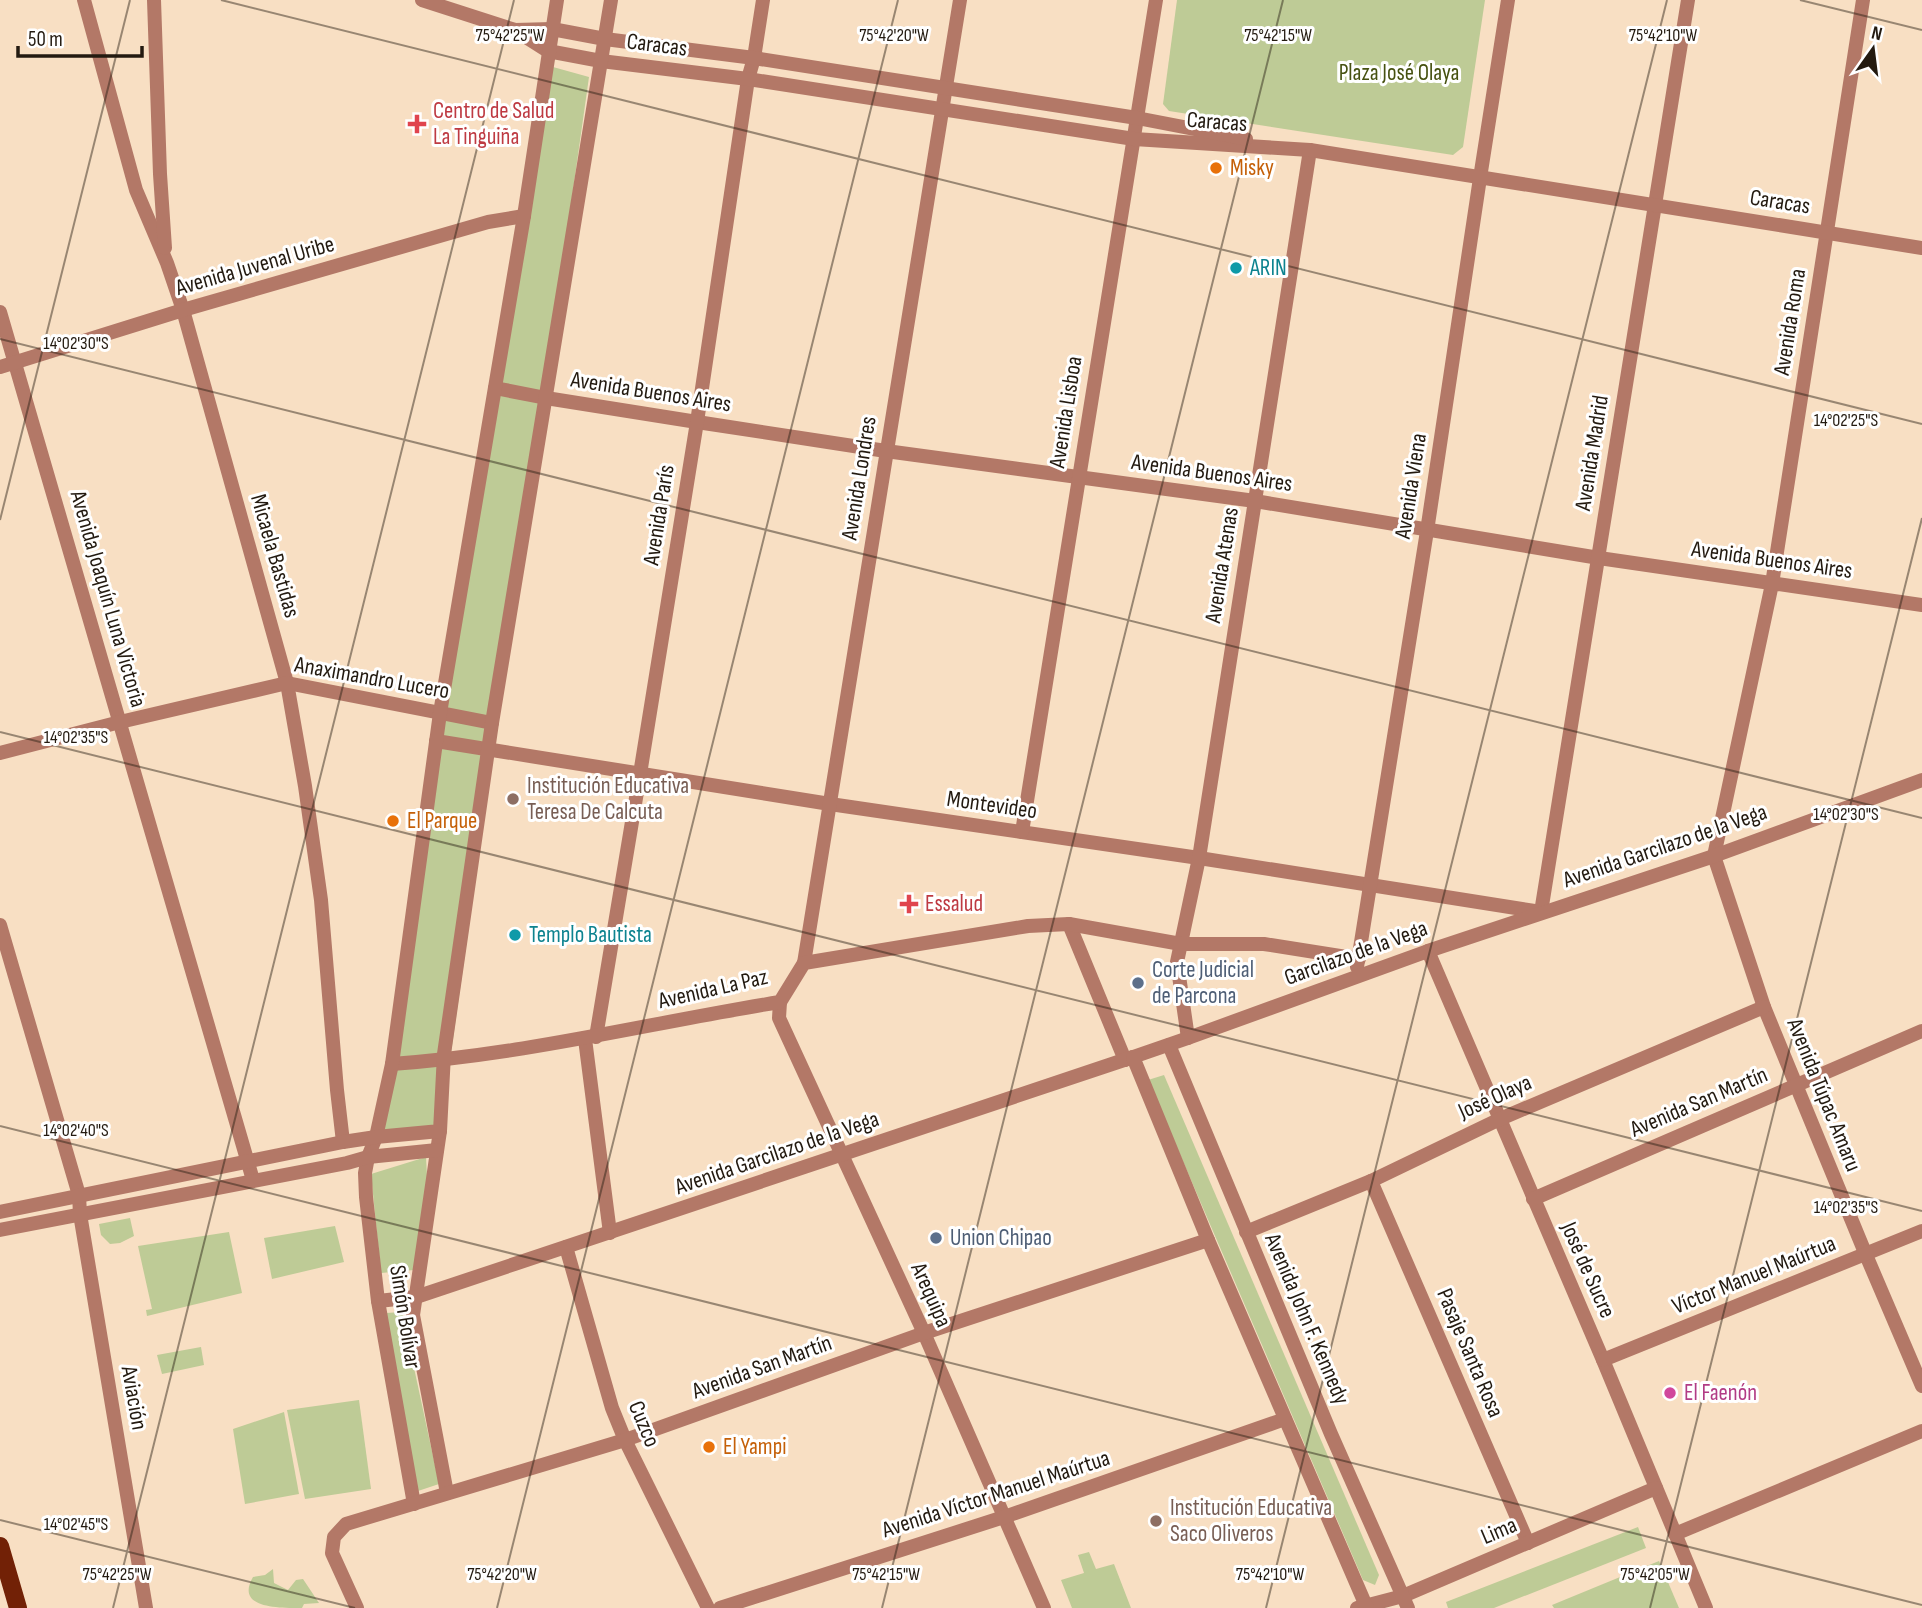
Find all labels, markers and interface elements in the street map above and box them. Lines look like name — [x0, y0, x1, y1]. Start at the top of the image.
scale bar — [18, 14, 142, 58]
north arrow — [1838, 14, 1908, 84]
text: N — [1869, 22, 1884, 46]
text: 75°42'25"W — [476, 25, 545, 46]
text: 75°42'20"W — [859, 25, 929, 46]
text: 75°42'15"W — [1244, 25, 1312, 46]
text: 75°42'10"W — [1629, 25, 1698, 46]
text: 50 m — [28, 27, 63, 52]
street label: Caracas — [625, 27, 689, 63]
park label: Plaza José Olaya — [1339, 59, 1459, 87]
place label: Centro de Salud La Tinguiña — [433, 97, 554, 151]
street label: Caracas — [1186, 106, 1248, 138]
marker: Centro de Salud La Tinguiña — [407, 114, 427, 134]
place label: Misky — [1230, 154, 1274, 182]
marker: Misky — [1208, 160, 1224, 176]
street label: Caracas — [1748, 183, 1812, 221]
street label: Avenida Juvenal Uribe — [171, 230, 338, 302]
place label: ARIN — [1249, 254, 1287, 282]
marker: ARIN — [1228, 260, 1244, 276]
street label: Avenida Roma — [1768, 267, 1812, 378]
text: 14°02'30"S — [43, 333, 109, 354]
street label: Avenida Lisboa — [1043, 354, 1089, 471]
street label: Avenida Buenos Aires — [568, 365, 733, 419]
street label: Avenida Madrid — [1569, 393, 1615, 514]
text: 14°02'25"S — [1814, 410, 1878, 431]
street label: Avenida Londres — [835, 414, 883, 543]
street label: Avenida Viena — [1389, 431, 1433, 542]
street label: Avenida Buenos Aires — [1129, 448, 1294, 498]
street label: Avenida París — [637, 463, 681, 568]
street label: Avenida Joaquín Luna Victoria — [63, 486, 152, 711]
street label: Micaela Bastidas — [244, 491, 306, 621]
street label: Avenida Atenas — [1199, 505, 1245, 626]
street label: Avenida Buenos Aires — [1689, 535, 1854, 585]
street label: Anaximandro Lucero — [291, 650, 452, 705]
text: 14°02'35"S — [44, 727, 109, 748]
place label: Institución Educativa Teresa De Calcuta — [527, 772, 689, 826]
street label: Montevideo — [945, 785, 1039, 825]
marker: Institución Educativa Teresa De Calcuta — [505, 791, 521, 807]
street label: Avenida Garcilazo de la Vega — [1558, 798, 1771, 894]
text: 14°02'30"S — [1813, 804, 1879, 825]
place label: El Parque — [407, 807, 477, 835]
marker: El Parque — [385, 813, 401, 829]
place label: Essalud — [925, 890, 983, 918]
marker: Essalud — [899, 894, 919, 914]
street label: Garcilazo de la Vega — [1281, 914, 1431, 992]
place label: Templo Bautista — [529, 921, 652, 949]
marker: Templo Bautista — [507, 927, 523, 943]
place label: Corte Judicial de Parcona — [1152, 956, 1254, 1010]
street label: Avenida La Paz — [655, 963, 770, 1015]
marker: Corte Judicial de Parcona — [1130, 975, 1146, 991]
street label: Avenida Túpac Amaru — [1780, 1014, 1867, 1176]
street label: Avenida San Martín — [1625, 1060, 1772, 1144]
street label: José Olaya — [1453, 1069, 1536, 1126]
street label: Avenida Garcilazo de la Vega — [670, 1105, 883, 1201]
text: 14°02'40"S — [43, 1120, 109, 1141]
text: 14°02'35"S — [1814, 1197, 1879, 1218]
street label: José de Sucre — [1554, 1217, 1622, 1322]
place label: Union Chipao — [950, 1224, 1052, 1252]
street label: Avenida John F. Kennedy — [1258, 1228, 1356, 1409]
street label: Víctor Manuel Maúrtua — [1668, 1229, 1840, 1321]
marker: Union Chipao — [928, 1230, 944, 1246]
street label: Arequipa — [904, 1258, 958, 1332]
street label: Simón Bolívar — [383, 1263, 427, 1371]
street label: Pasaje Santa Rosa — [1430, 1284, 1510, 1422]
street label: Avenida San Martín — [687, 1329, 836, 1406]
street label: Aviación — [114, 1363, 153, 1432]
place label: El Faenón — [1684, 1379, 1757, 1407]
marker: El Faenón — [1662, 1385, 1678, 1401]
street label: Cuzco — [622, 1397, 666, 1451]
place label: El Yampi — [723, 1433, 786, 1461]
marker: El Yampi — [701, 1439, 717, 1455]
street label: Avenida Víctor Manuel Maúrtua — [878, 1444, 1113, 1544]
place label: Institución Educativa Saco Oliveros — [1170, 1494, 1332, 1548]
street label: Lima — [1477, 1511, 1521, 1551]
marker: Institución Educativa Saco Oliveros — [1148, 1513, 1164, 1529]
text: 14°02'45"S — [44, 1514, 109, 1535]
text: 75°42'25"W — [83, 1564, 152, 1585]
text: 75°42'20"W — [467, 1564, 537, 1585]
text: 75°42'15"W — [852, 1564, 920, 1585]
text: 75°42'10"W — [1236, 1564, 1305, 1585]
text: 75°42'05"W — [1620, 1564, 1690, 1585]

